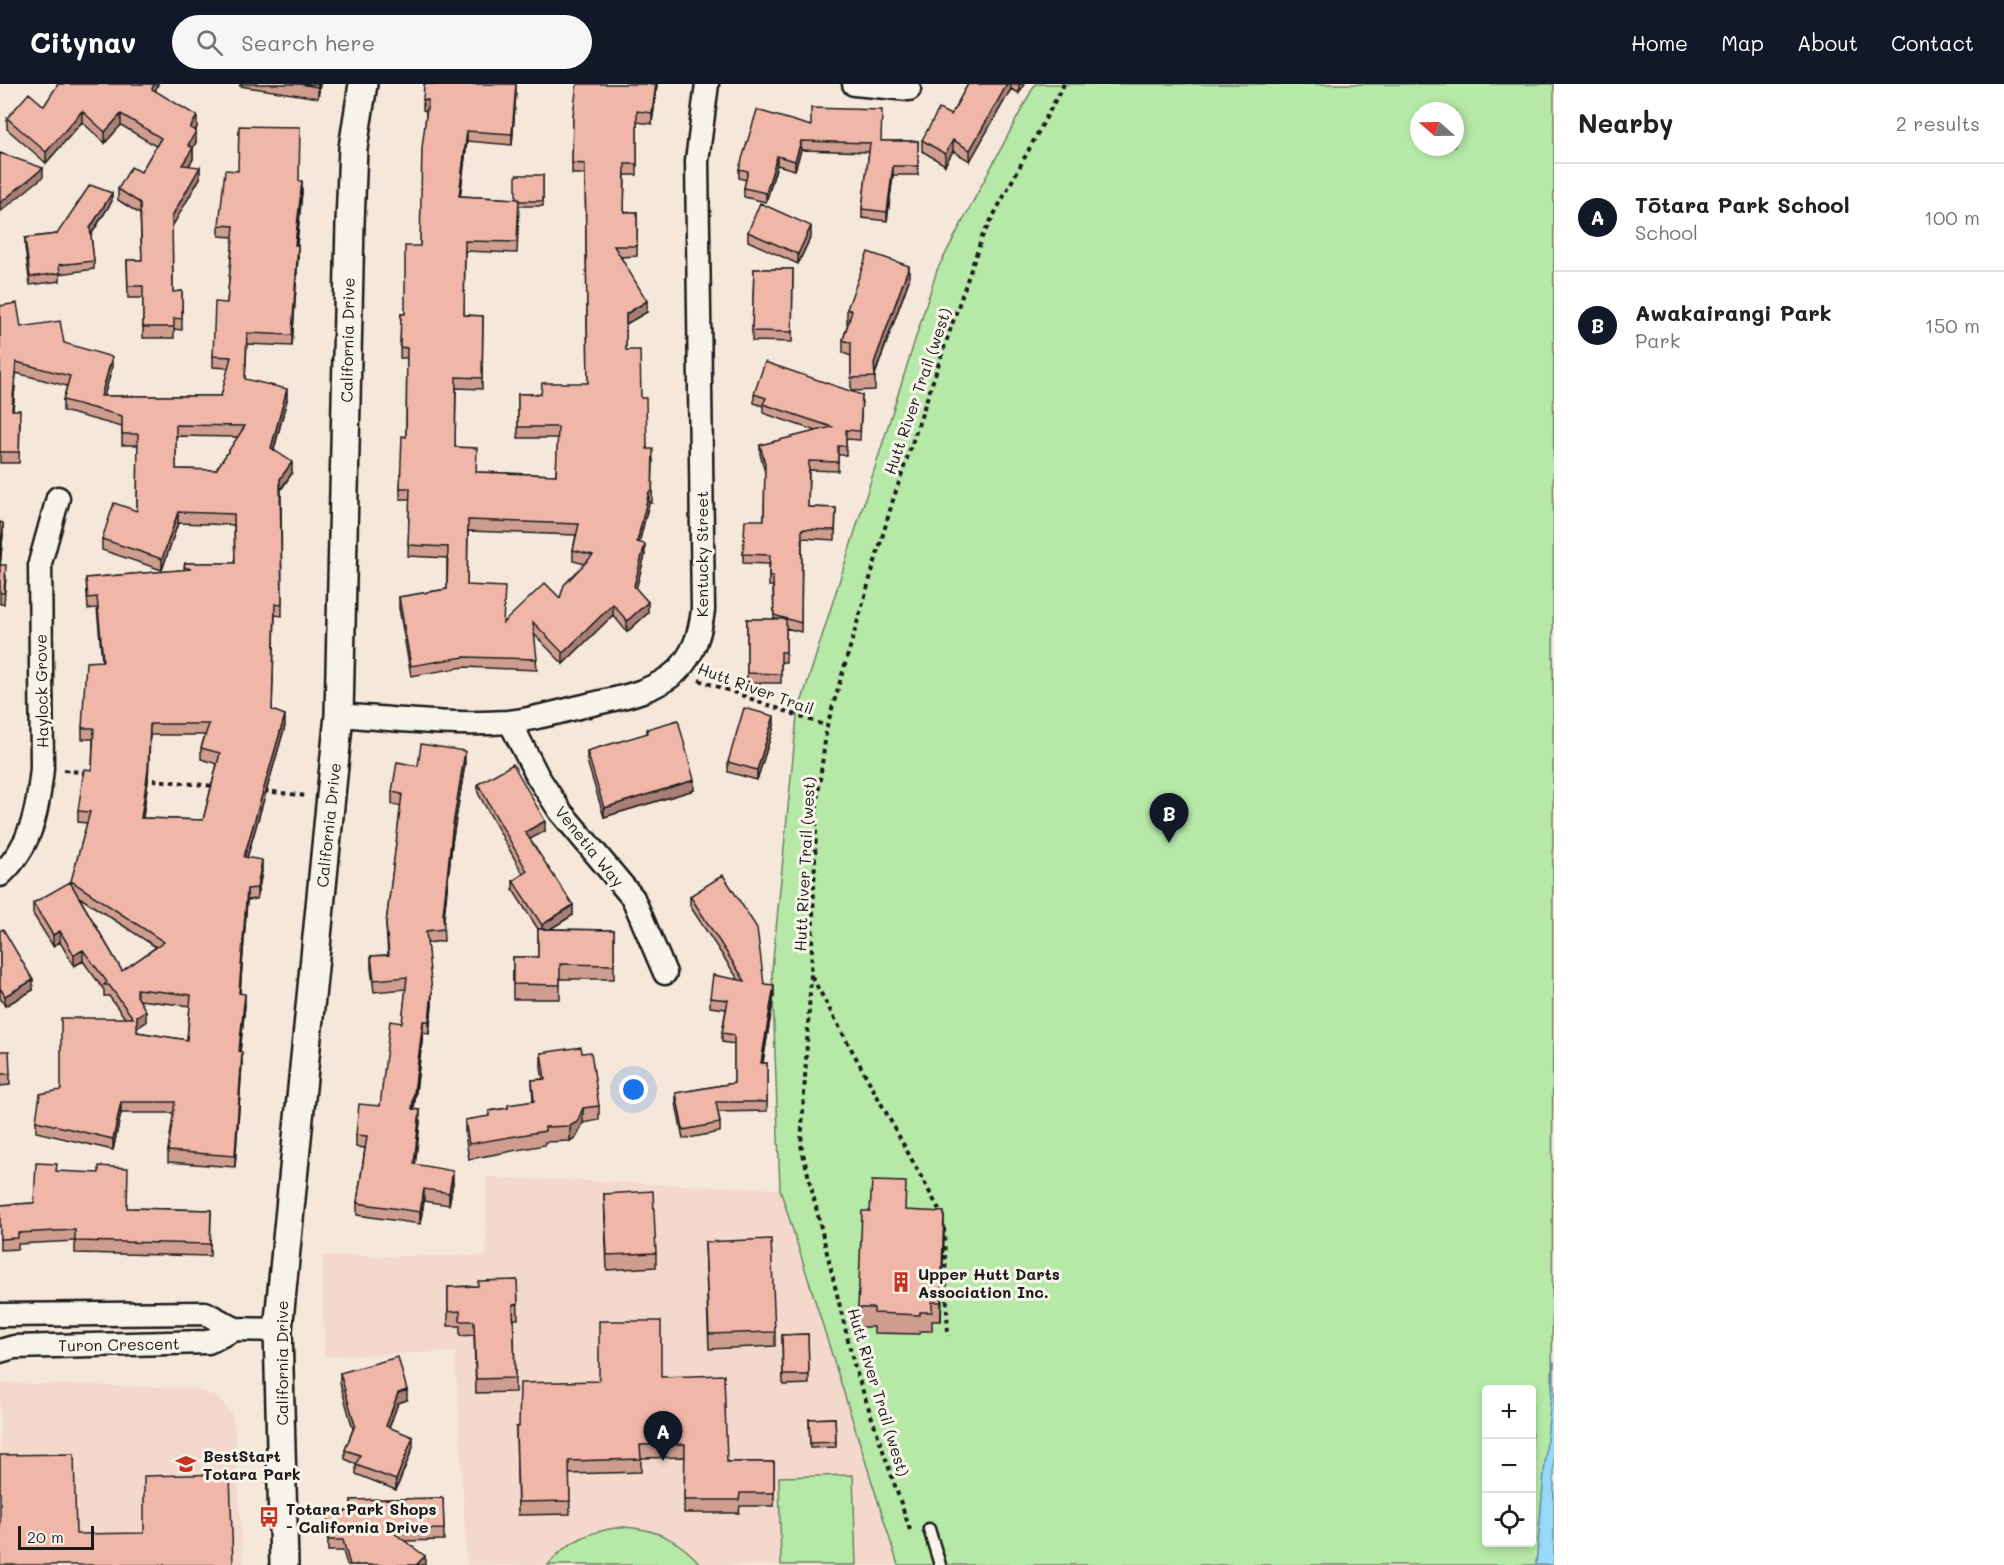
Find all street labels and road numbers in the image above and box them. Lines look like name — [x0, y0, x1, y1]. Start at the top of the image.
street label: California Drive — [335, 277, 359, 403]
street label: Hutt River Trail (west) — [879, 305, 955, 477]
street label: Kentucky Street — [691, 491, 712, 617]
street label: Haylock Grove — [30, 634, 52, 748]
street label: Hutt River Trail — [695, 657, 817, 719]
street label: California Drive — [311, 762, 345, 888]
street label: Hutt River Trail (west) — [789, 776, 819, 952]
street label: Venetia Way — [551, 801, 629, 891]
street label: California Drive — [271, 1300, 292, 1426]
street label: Hutt River Trail (west) — [843, 1305, 915, 1479]
street label: Turon Crescent — [58, 1332, 180, 1356]

